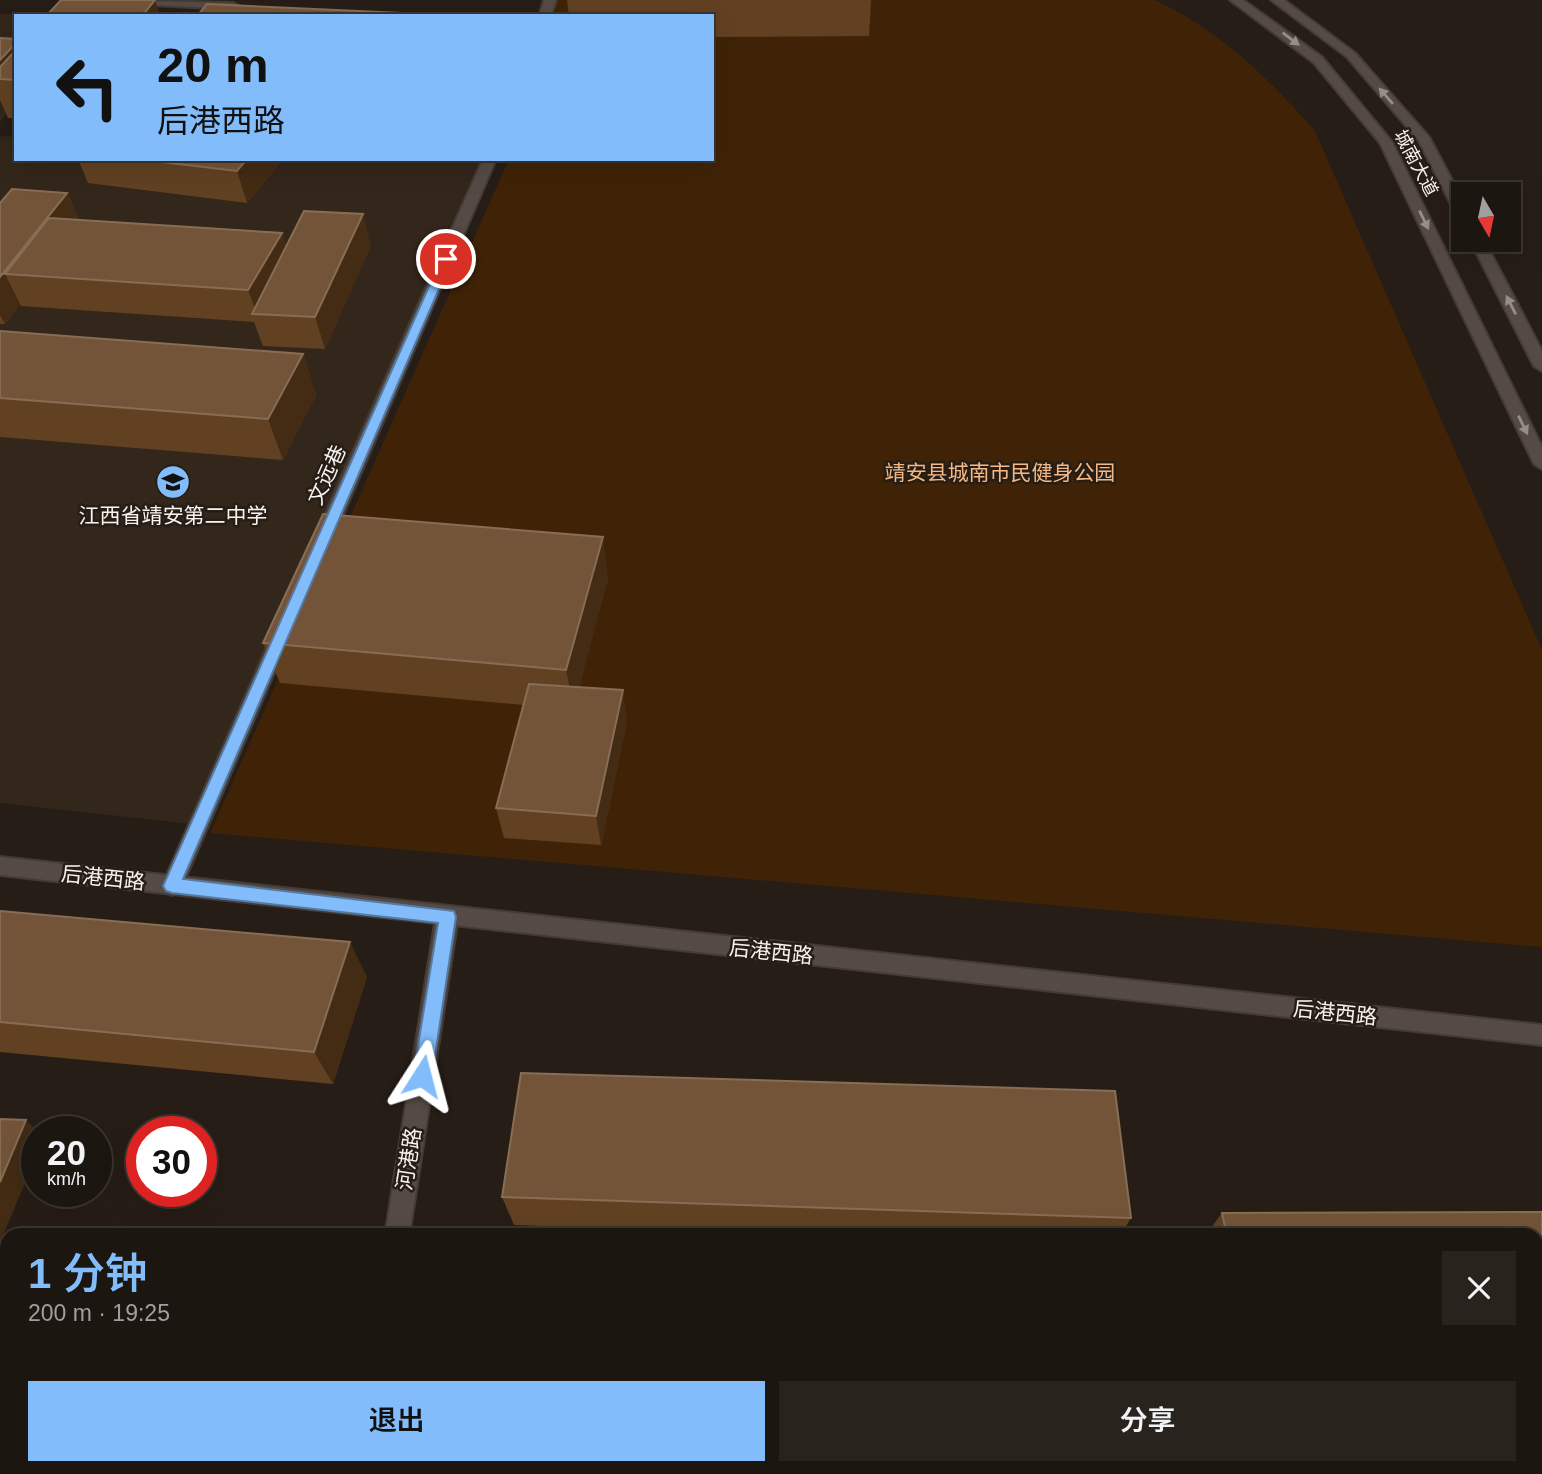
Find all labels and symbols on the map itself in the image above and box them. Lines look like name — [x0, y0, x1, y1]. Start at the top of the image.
one-way arrow — [1282, 32, 1300, 47]
one-way arrow — [1379, 87, 1394, 104]
street label: 城南大道 — [1390, 127, 1442, 199]
north arrow — [1451, 182, 1521, 252]
one-way arrow — [1418, 210, 1430, 230]
pin — [416, 229, 476, 289]
one-way arrow — [1505, 295, 1517, 315]
one-way arrow — [1517, 415, 1529, 435]
street label: 文远巷 — [303, 441, 350, 508]
park label: 靖安县城南市民健身公园 — [885, 461, 1116, 484]
school or university icon: 江西省靖安第二中学 — [154, 463, 192, 501]
place label: 江西省靖安第二中学 — [79, 504, 268, 527]
street label: 后港西路 — [60, 862, 146, 893]
street label: 后港西路 — [728, 936, 814, 967]
street label: 后港西路 — [1292, 997, 1378, 1028]
position arrow — [385, 1039, 459, 1113]
speed limit sign: 30 — [126, 1116, 217, 1207]
street label: 河港路 — [392, 1126, 425, 1192]

